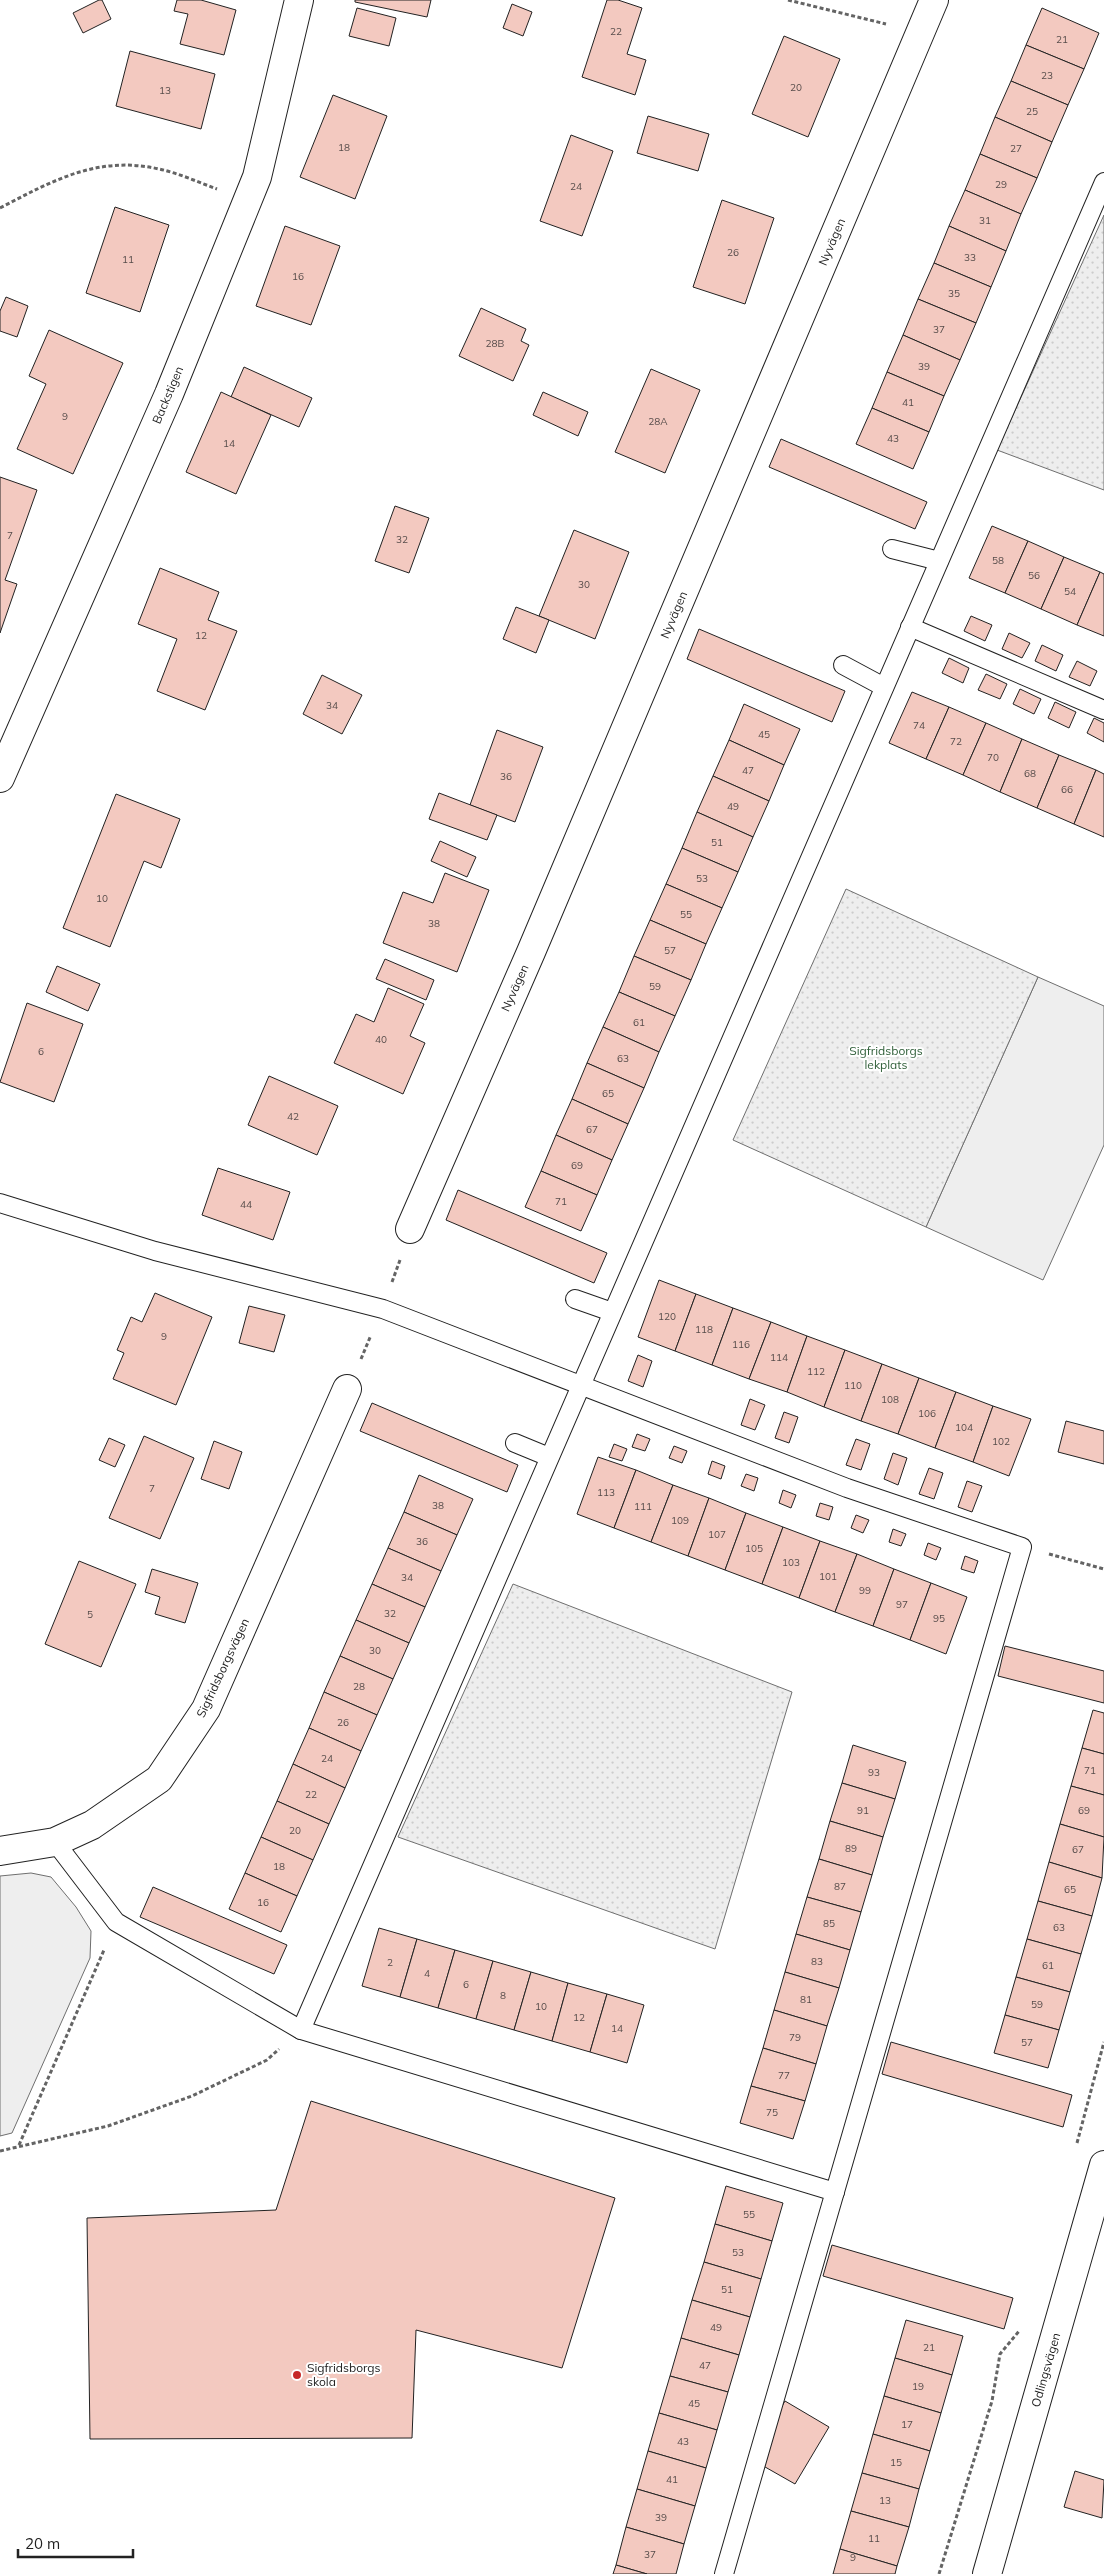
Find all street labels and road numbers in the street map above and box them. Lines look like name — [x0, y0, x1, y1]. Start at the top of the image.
street label: Nyvägen — [815, 216, 848, 268]
street label: Backstigen — [149, 364, 186, 426]
street label: Nyvägen — [657, 589, 690, 641]
street label: Nyvägen — [498, 962, 532, 1014]
street label: Sigfridsborgsvägen — [193, 1616, 252, 1720]
street label: Odlingsvägen — [1028, 2331, 1063, 2409]

